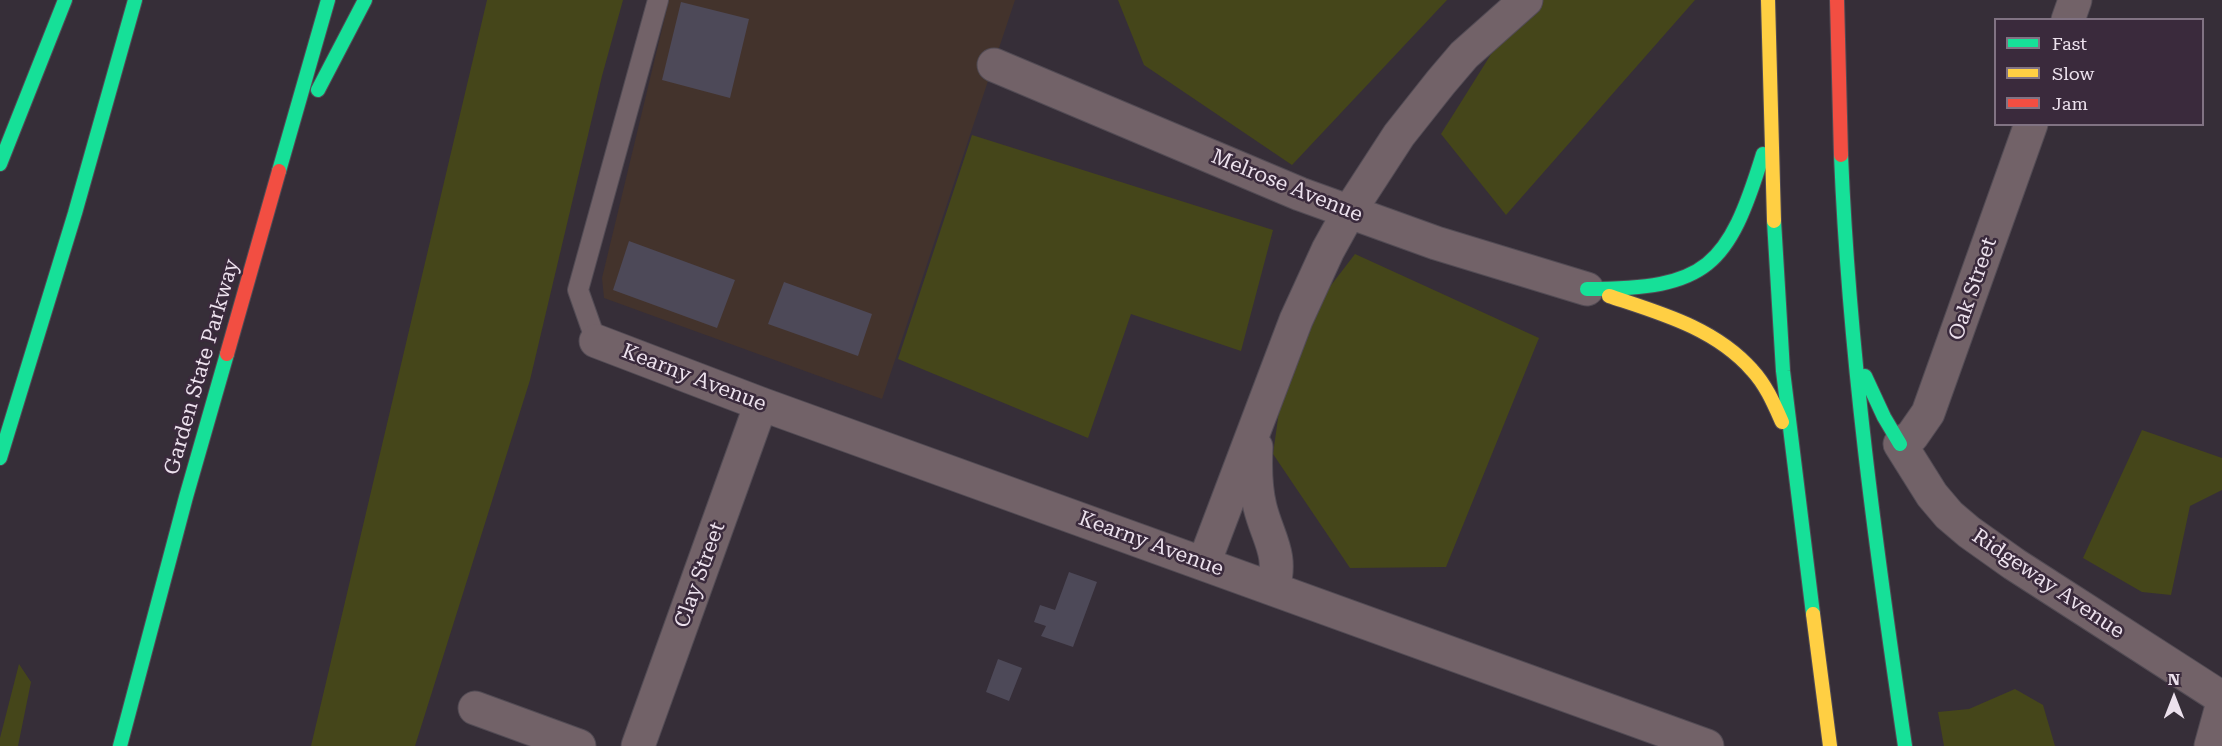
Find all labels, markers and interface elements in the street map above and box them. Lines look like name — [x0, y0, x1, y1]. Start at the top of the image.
legend — [1994, 18, 2204, 126]
text: Fast — [2052, 33, 2087, 54]
text: Slow — [2052, 63, 2094, 84]
text: Jam — [2052, 93, 2088, 114]
street label: Melrose Avenue — [1208, 144, 1366, 228]
street label: Oak Street — [1944, 234, 2002, 344]
street label: Garden State Parkway — [159, 256, 245, 478]
street label: Kearny Avenue — [618, 339, 770, 417]
street label: Kearny Avenue — [1075, 506, 1227, 582]
street label: Clay Street — [669, 519, 731, 631]
street label: Ridgeway Avenue — [1967, 524, 2129, 644]
north arrow — [2144, 668, 2204, 728]
text: N — [2168, 670, 2180, 689]

